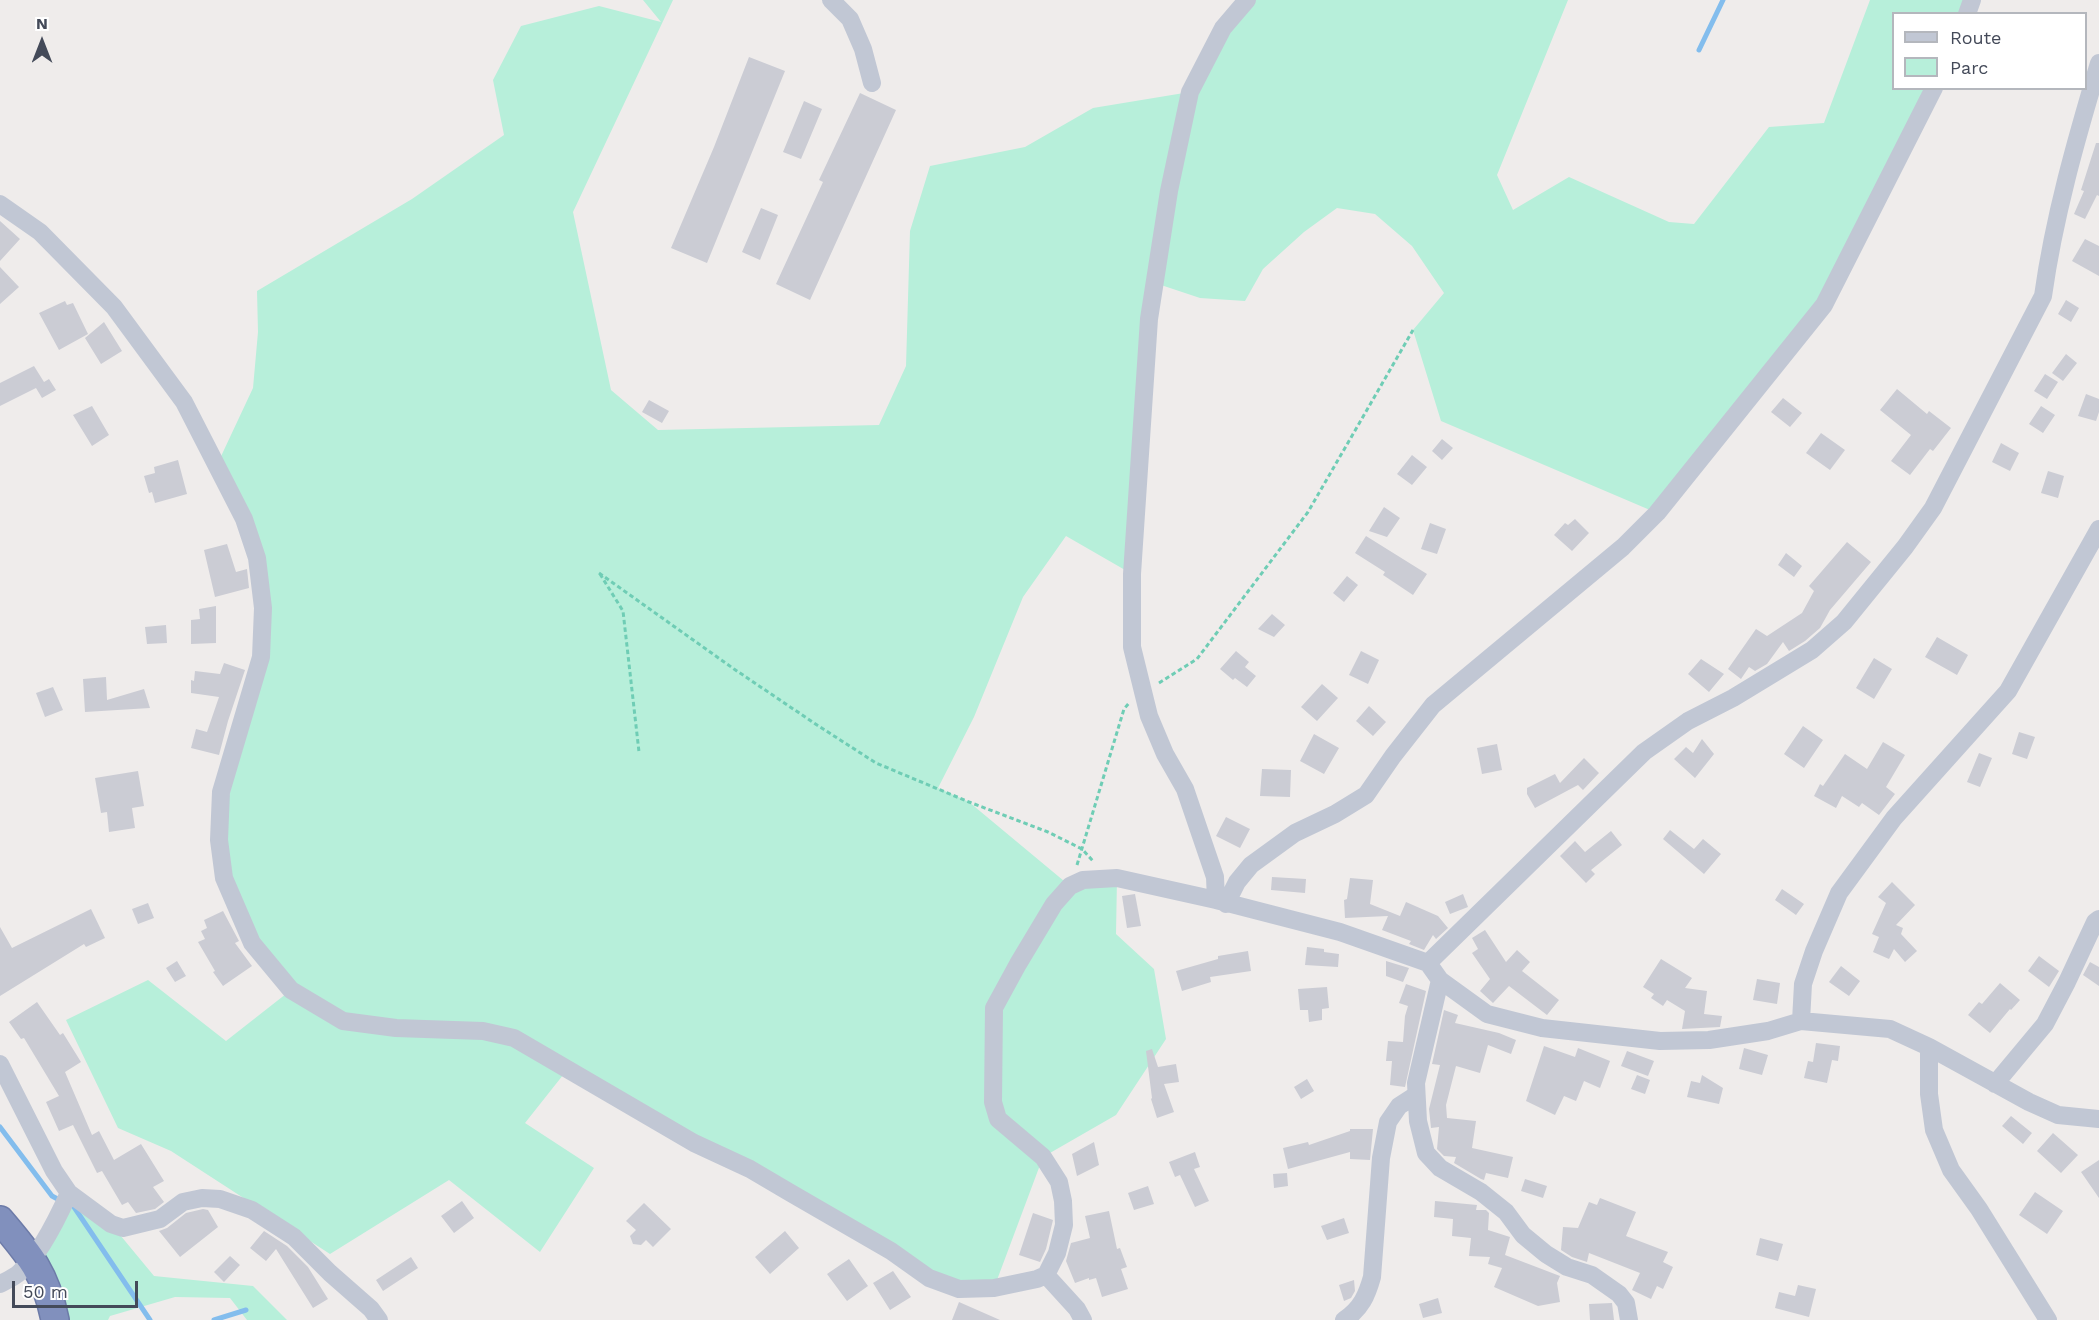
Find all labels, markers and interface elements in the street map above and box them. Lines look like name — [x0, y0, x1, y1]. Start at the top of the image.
north arrow — [12, 12, 72, 72]
legend — [1892, 12, 2087, 90]
text: N — [36, 14, 48, 33]
text: Route — [1950, 27, 2002, 48]
text: Parc — [1950, 57, 1988, 78]
scale bar — [15, 1269, 141, 1307]
text: 50 m — [23, 1281, 68, 1302]

